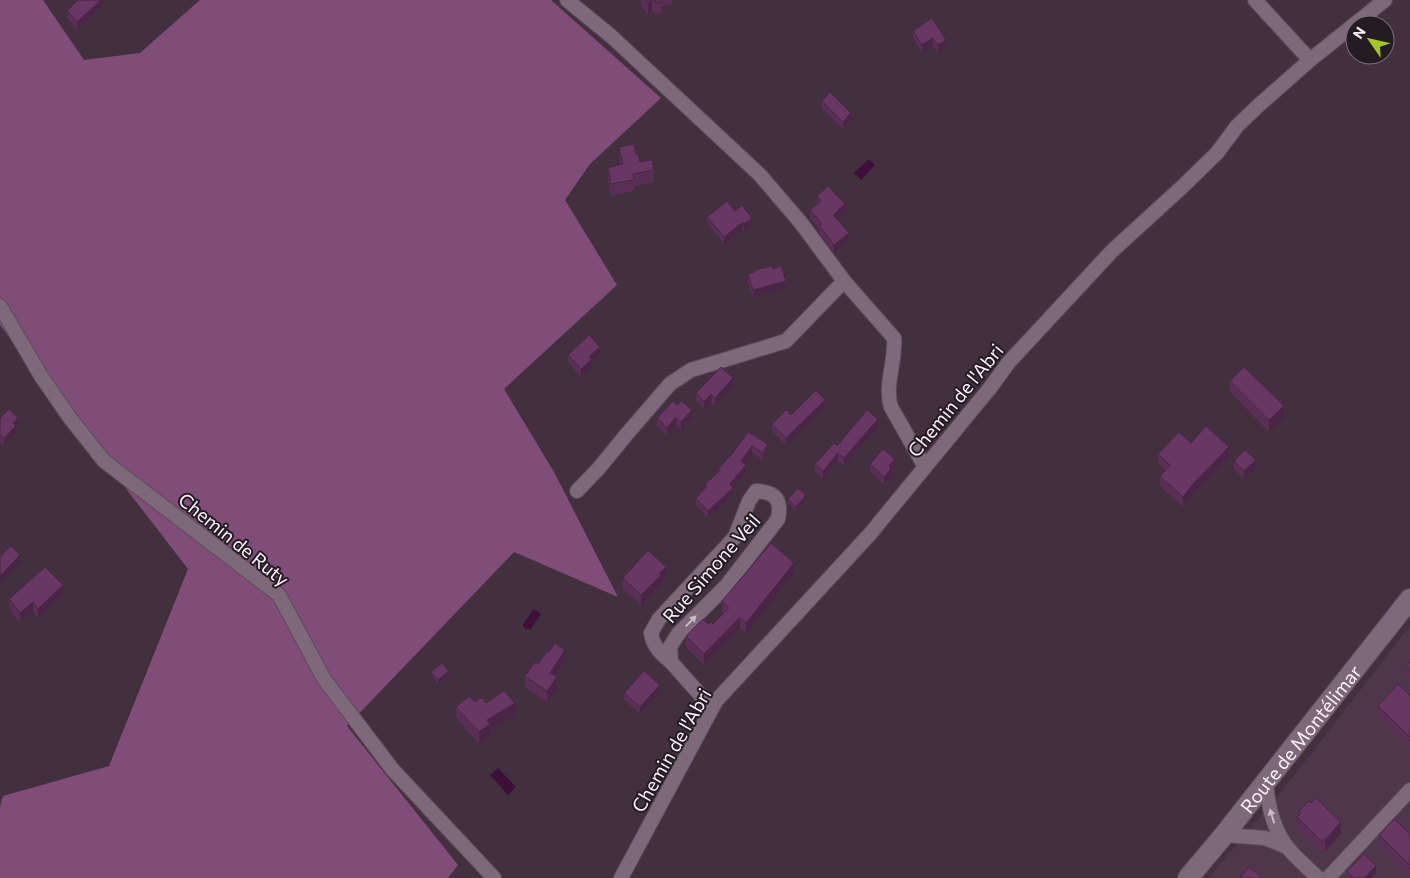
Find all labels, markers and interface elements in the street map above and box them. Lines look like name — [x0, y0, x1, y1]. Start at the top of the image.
north arrow — [1345, 15, 1395, 65]
text: N — [1349, 23, 1369, 42]
street label: Chemin de l'Abri — [902, 339, 1008, 461]
street label: Chemin de Ruty — [174, 487, 294, 591]
street label: Rue Simone Veil — [657, 509, 765, 627]
one-way arrow — [685, 616, 697, 628]
street label: Route de Montélimar — [1235, 660, 1366, 817]
street label: Chemin de l'Abri — [626, 684, 716, 816]
one-way arrow — [1267, 809, 1275, 824]

